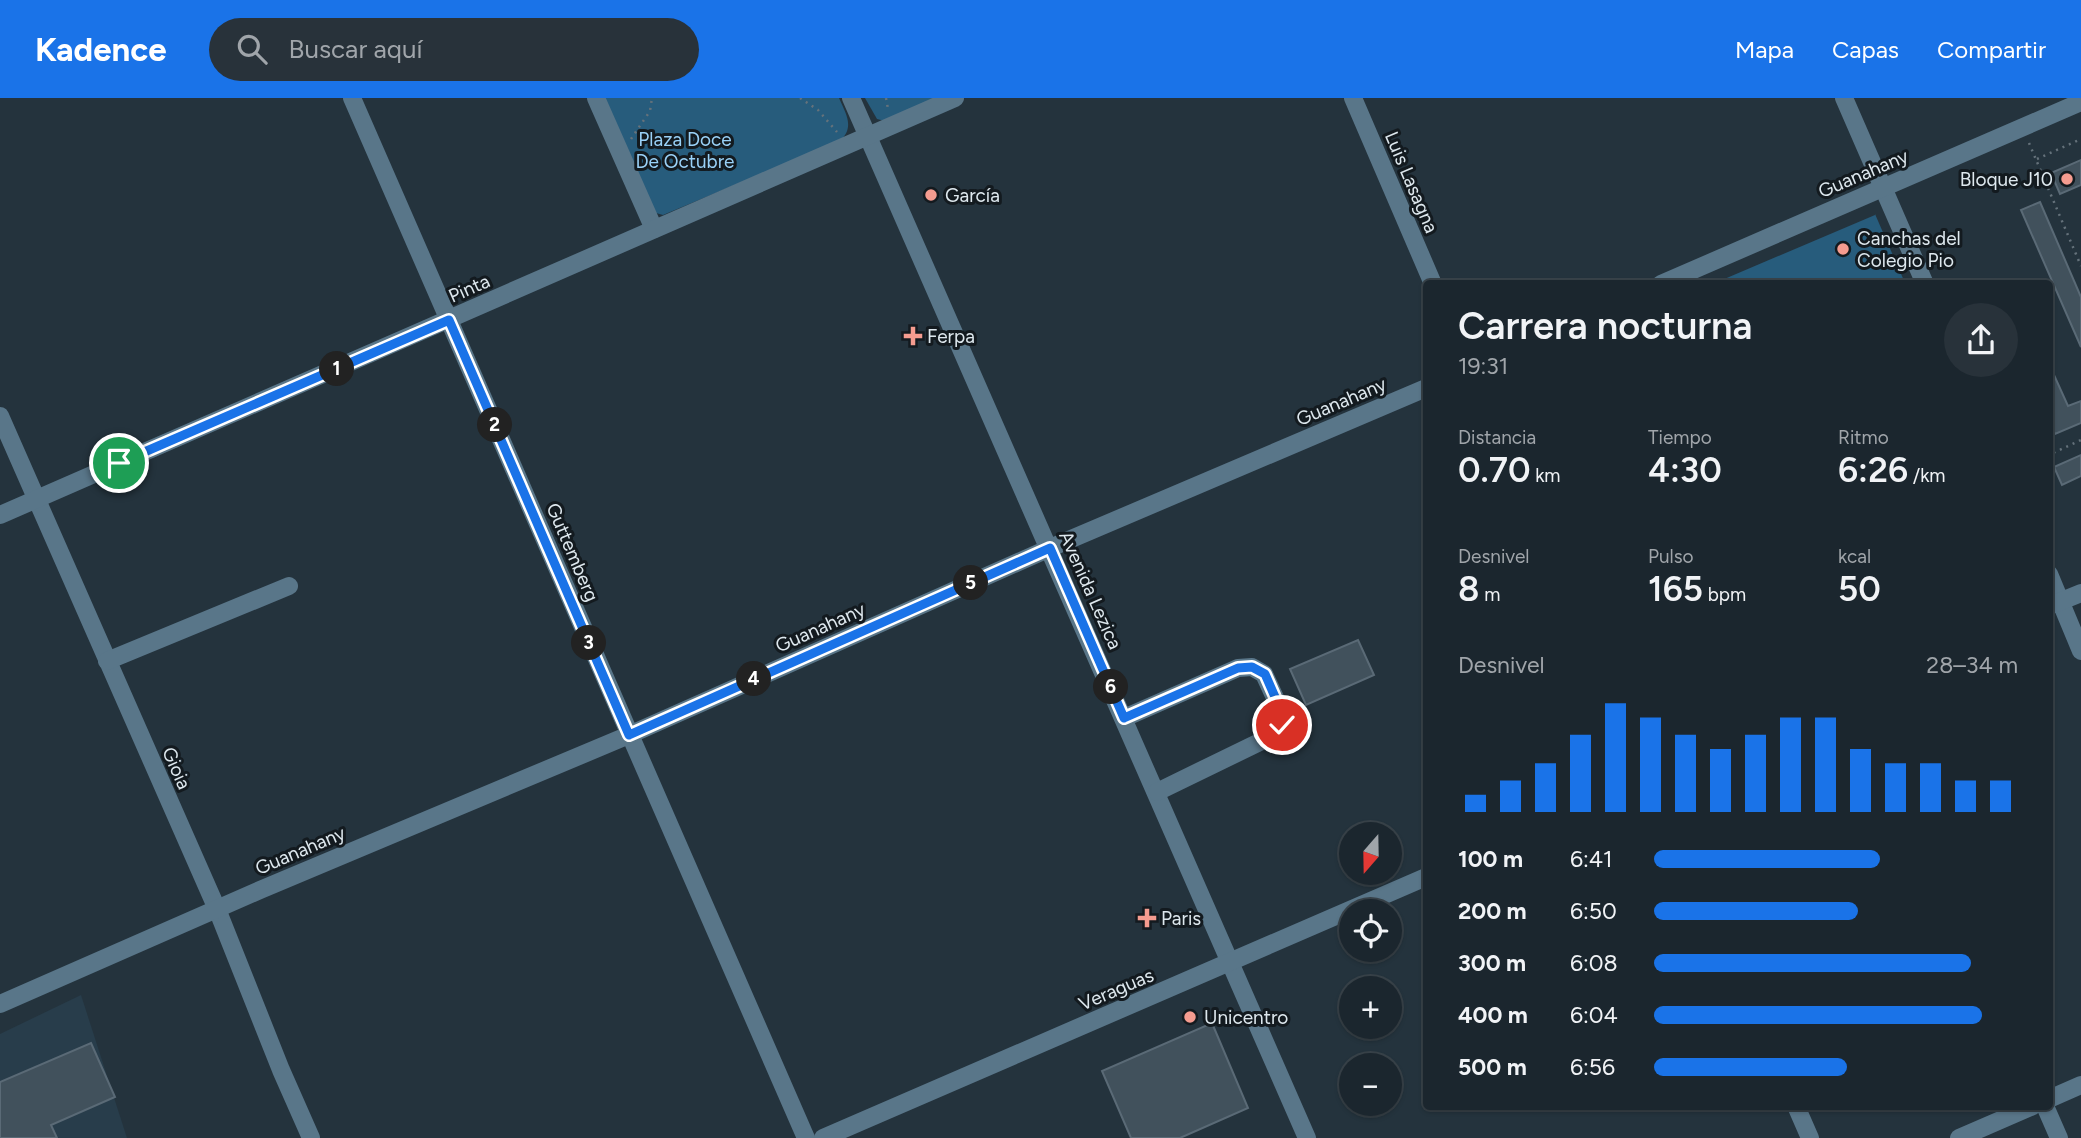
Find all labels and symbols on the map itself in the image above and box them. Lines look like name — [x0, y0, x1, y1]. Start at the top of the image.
park label: Plaza Doce De Octubre — [636, 128, 734, 173]
street label: Luis Lasagna — [1380, 128, 1443, 236]
street label: Guanahany — [1815, 144, 1912, 203]
place label: Bloque J10 — [1960, 168, 2053, 191]
marker: Bloque J10 — [2059, 171, 2075, 187]
place label: García — [945, 184, 1000, 207]
marker: García — [923, 187, 939, 203]
place label: Canchas del Colegio Pio — [1857, 227, 1961, 272]
marker: Canchas del Colegio Pio — [1835, 241, 1851, 257]
street label: Pinta — [445, 269, 493, 308]
place label: Ferpa — [927, 325, 975, 348]
marker: Ferpa — [905, 328, 921, 344]
pin: 1 — [320, 352, 354, 386]
street label: Guanahany — [1293, 372, 1390, 431]
pin: 2 — [477, 408, 512, 442]
pin — [89, 433, 149, 493]
street label: Guttemberg — [541, 499, 604, 605]
street label: Avenida Lezica — [1054, 527, 1127, 653]
pin: 5 — [954, 566, 988, 601]
street label: Guanahany — [772, 597, 869, 657]
pin: 3 — [572, 626, 606, 660]
pin: 4 — [736, 662, 772, 696]
pin: 6 — [1094, 670, 1128, 704]
pin — [1252, 695, 1312, 755]
street label: Gioia — [157, 743, 196, 793]
street label: Guanahany — [252, 821, 349, 880]
north arrow — [1339, 822, 1402, 886]
place label: Paris — [1161, 907, 1201, 930]
marker: Paris — [1139, 910, 1155, 926]
street label: Veraguas — [1075, 963, 1157, 1016]
place label: Unicentro — [1204, 1006, 1288, 1029]
marker: Unicentro — [1182, 1009, 1198, 1025]

